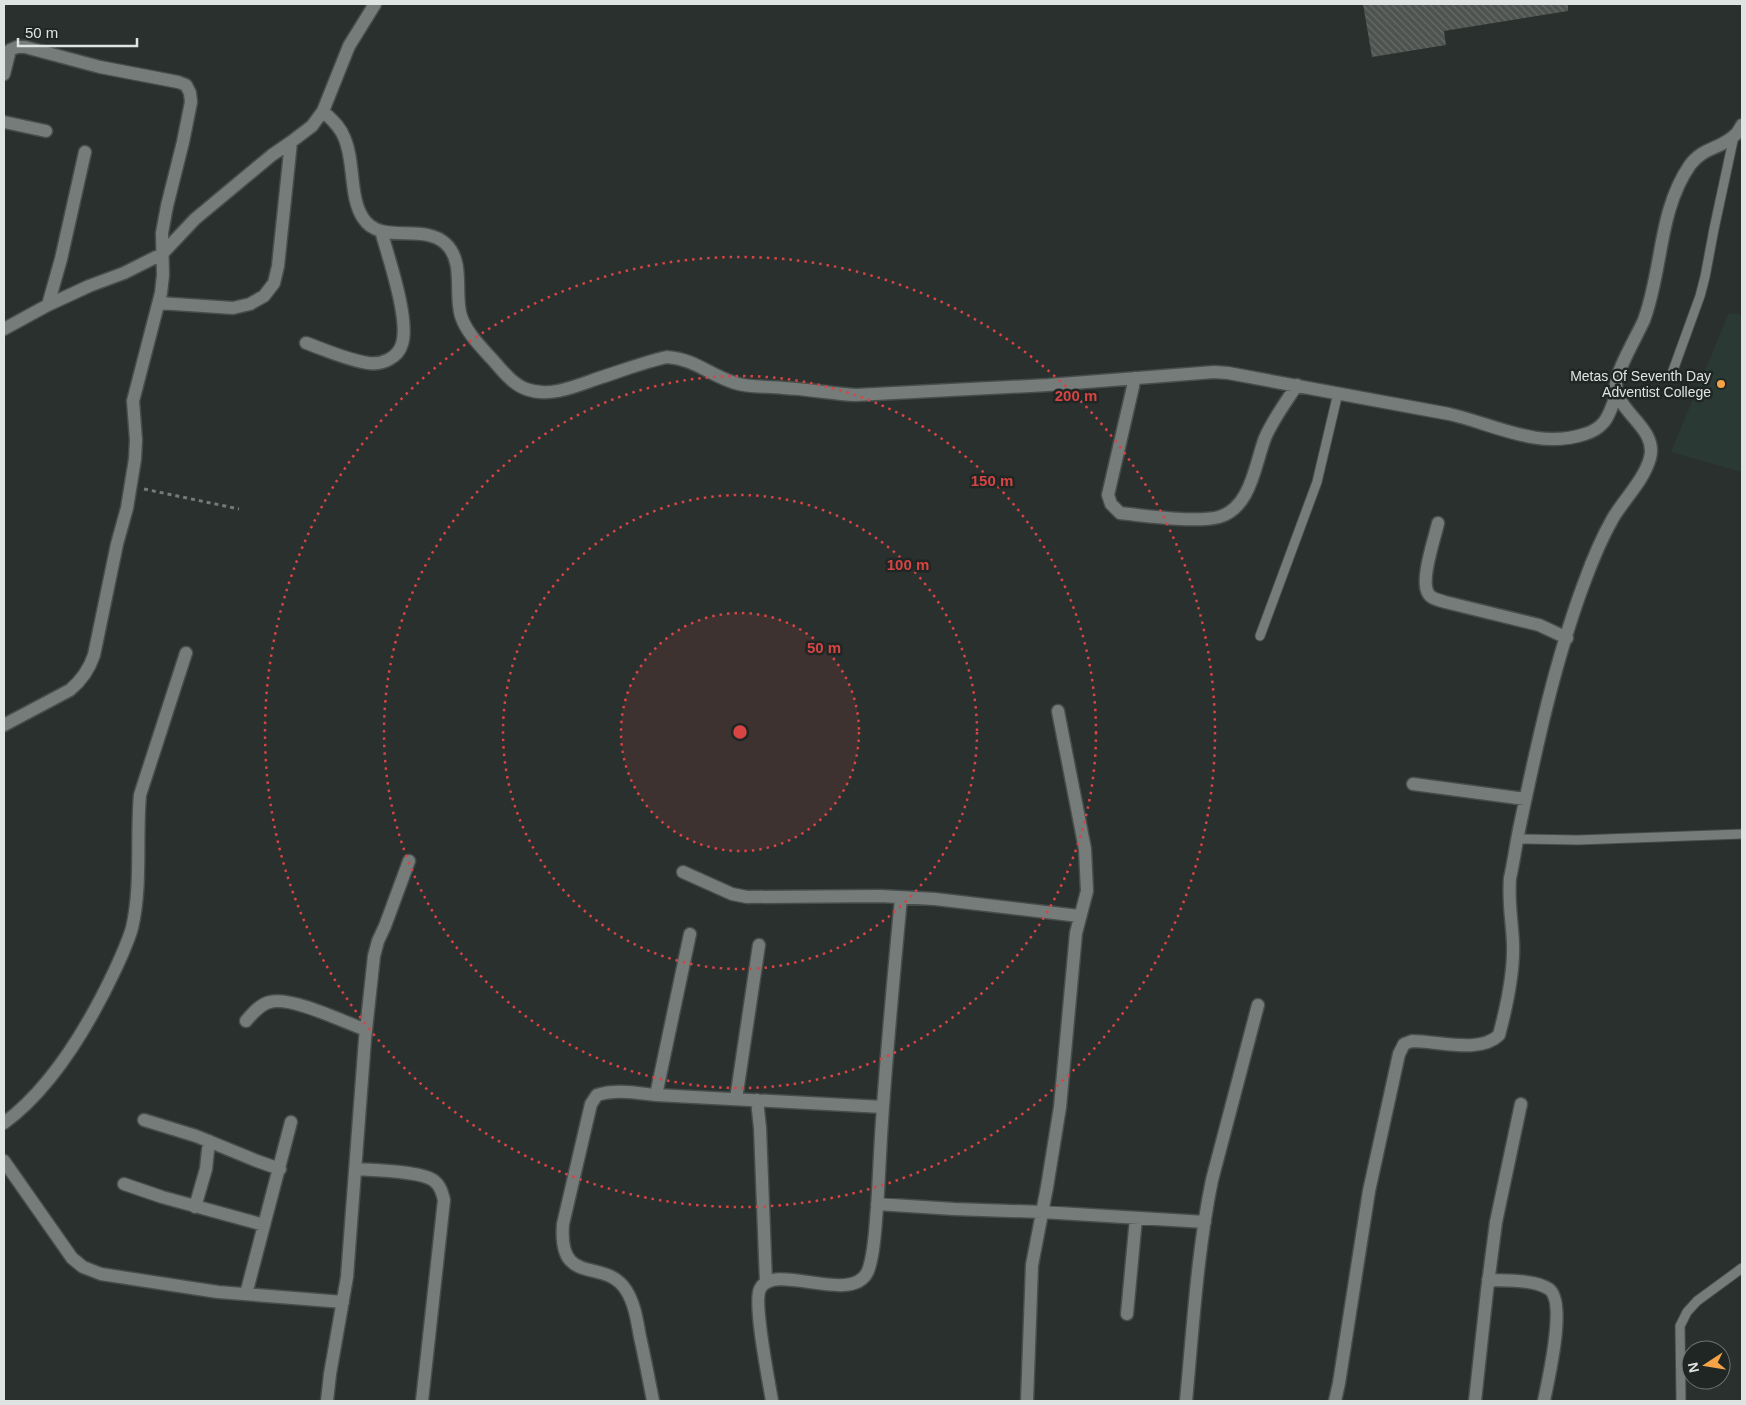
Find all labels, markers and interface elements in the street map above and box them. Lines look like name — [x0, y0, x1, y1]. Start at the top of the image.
scale bar — [18, 15, 136, 47]
text: 50 m — [25, 24, 58, 41]
place label: Metas Of Seventh Day Adventist College — [1570, 368, 1711, 400]
marker: Metas Of Seventh Day Adventist College — [1715, 378, 1727, 390]
text: 200 m — [1055, 387, 1097, 404]
text: 150 m — [971, 472, 1013, 489]
text: 100 m — [887, 556, 929, 573]
text: 50 m — [807, 639, 841, 656]
centre of rings — [731, 723, 749, 741]
north arrow — [1681, 1340, 1731, 1390]
text: N — [1684, 1361, 1702, 1374]

